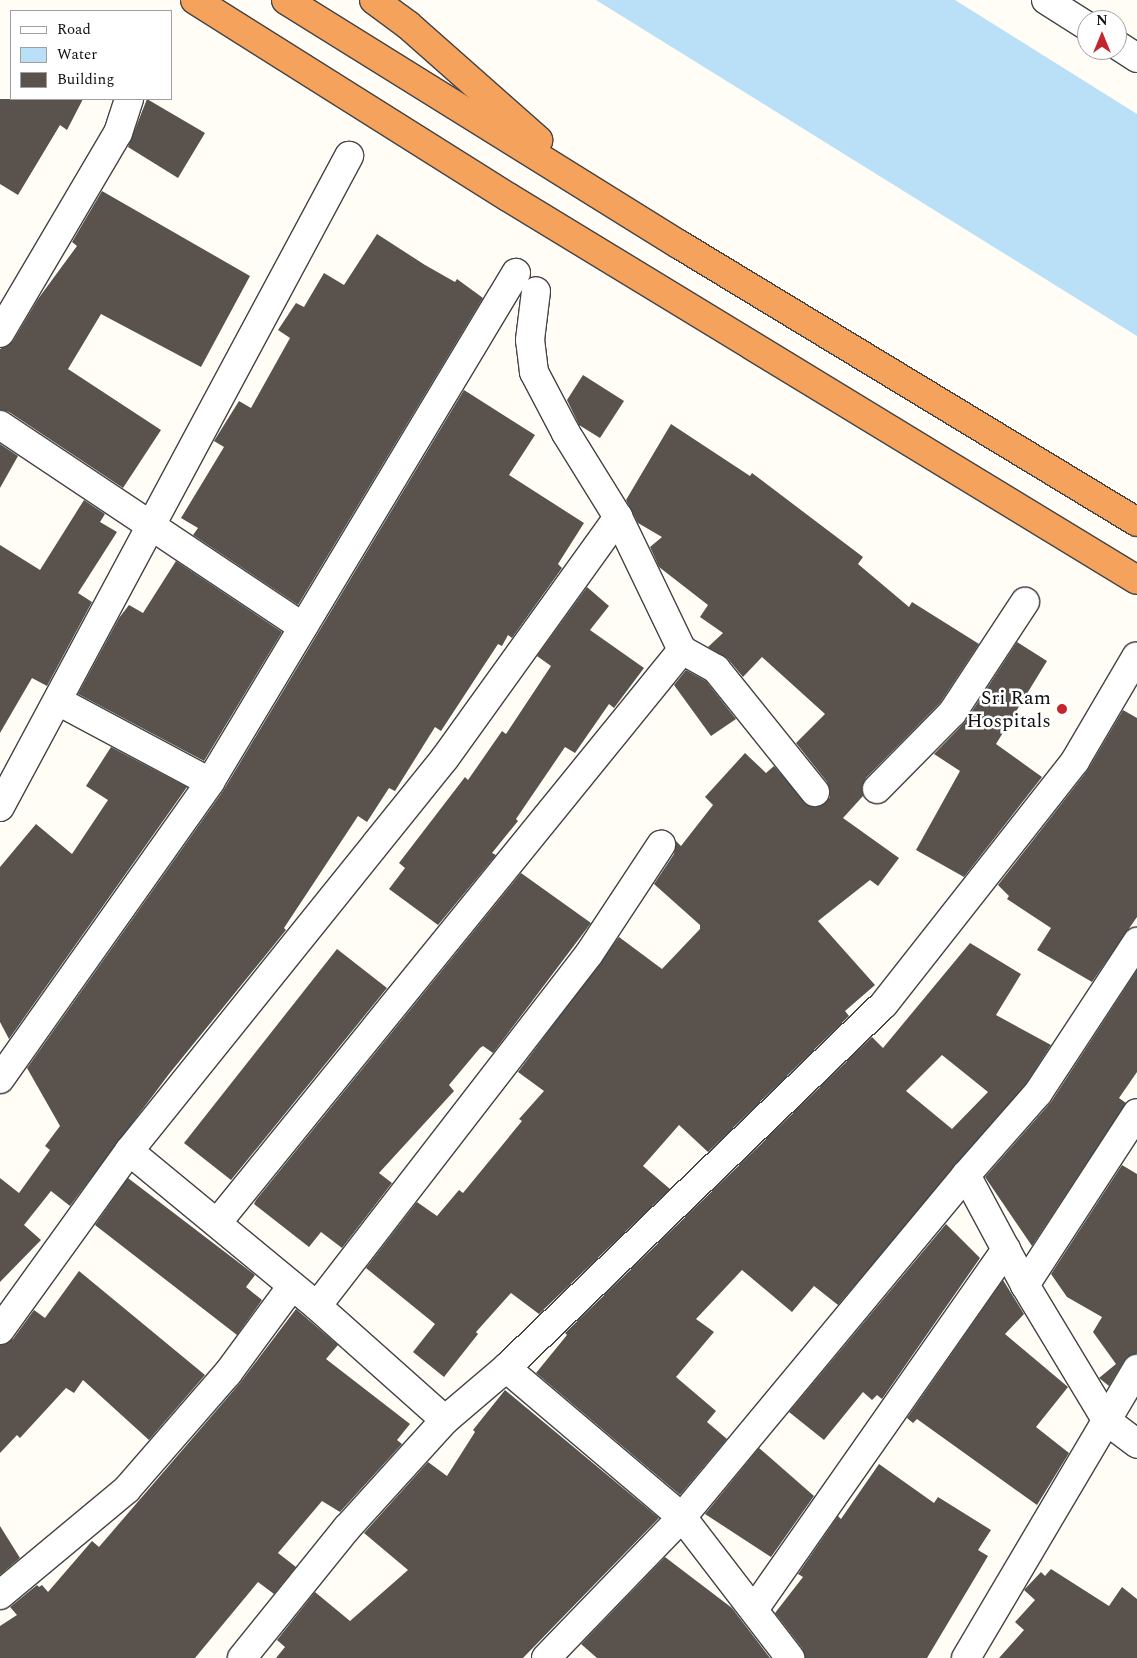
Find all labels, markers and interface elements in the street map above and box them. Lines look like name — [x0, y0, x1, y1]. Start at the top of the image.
legend — [10, 10, 172, 100]
north arrow — [1077, 10, 1127, 60]
text: N — [1096, 10, 1108, 31]
text: Road — [57, 18, 91, 41]
text: Water — [57, 43, 97, 66]
text: Building — [57, 68, 114, 91]
place label: Sri Ram Hospitals — [966, 686, 1051, 733]
marker: Sri Ram Hospitals — [1055, 702, 1069, 716]

